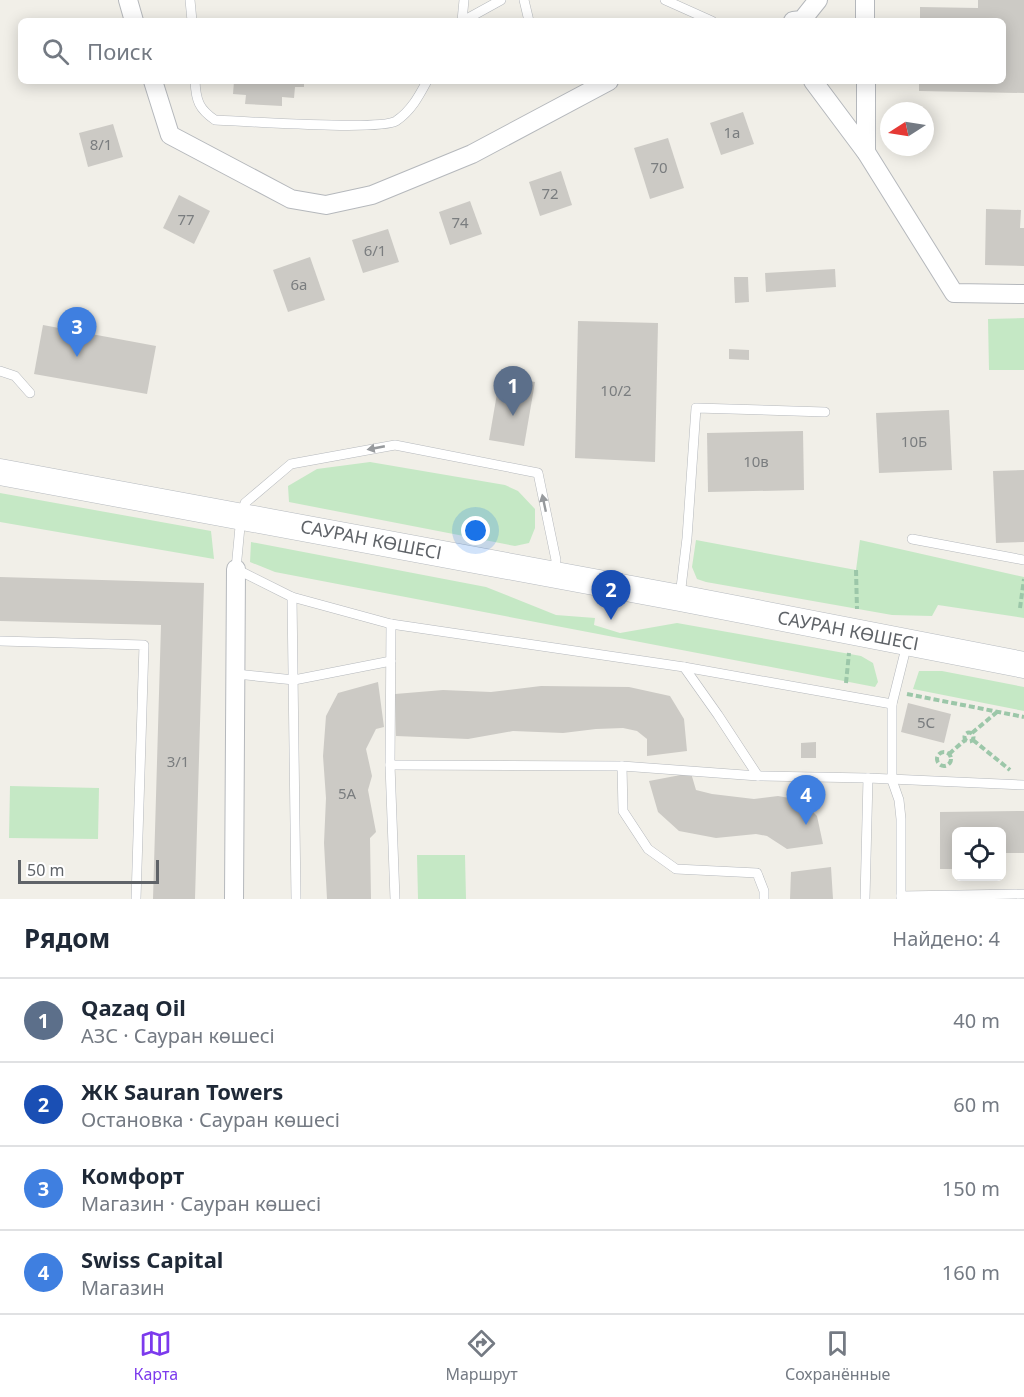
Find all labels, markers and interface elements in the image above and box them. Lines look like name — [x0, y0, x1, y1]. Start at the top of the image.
search box — [18, 18, 1006, 84]
icon: search — [39, 35, 72, 68]
text: Поиск — [87, 36, 152, 66]
north arrow — [880, 102, 934, 156]
house number: 1а — [724, 122, 740, 142]
house number: 8/1 — [90, 134, 112, 154]
house number: 70 — [650, 157, 668, 177]
house number: 72 — [541, 183, 559, 203]
house number: 77 — [177, 209, 195, 229]
house number: 74 — [451, 212, 469, 232]
house number: 6/1 — [364, 240, 386, 260]
house number: 6а — [291, 274, 307, 294]
pin: 3 — [58, 308, 97, 357]
pin: 1 — [494, 366, 532, 416]
house number: 10/2 — [600, 380, 632, 400]
house number: 10Б — [901, 431, 927, 451]
one-way arrow — [366, 444, 385, 453]
house number: 10в — [743, 451, 769, 471]
one-way arrow — [539, 493, 548, 512]
street label: САУРАН КӨШЕСІ — [299, 514, 444, 564]
your location — [461, 516, 490, 545]
pin: 2 — [592, 570, 630, 620]
street label: САУРАН КӨШЕСІ — [776, 605, 921, 655]
house number: 5С — [917, 712, 935, 732]
house number: 3/1 — [167, 751, 189, 771]
pin: 4 — [786, 776, 826, 825]
house number: 5А — [338, 783, 357, 803]
map controls — [952, 827, 1006, 881]
button: locate — [952, 827, 1006, 881]
scale bar — [18, 857, 159, 884]
text: 50 m — [27, 859, 64, 881]
text: Рядом — [24, 920, 110, 956]
text: Найдено: 4 — [892, 925, 1000, 952]
text: Qazaq Oil — [81, 992, 186, 1022]
text: 1 — [38, 1007, 49, 1034]
text: 40 m — [953, 1007, 1000, 1034]
text: АЗС · Сауран көшесі — [81, 1022, 275, 1049]
text: ЖК Sauran Towers — [81, 1076, 283, 1106]
text: 2 — [38, 1091, 49, 1118]
text: 60 m — [953, 1091, 1000, 1118]
text: Остановка · Сауран көшесі — [81, 1106, 340, 1133]
text: Комфорт — [81, 1160, 184, 1190]
text: 3 — [38, 1175, 49, 1202]
text: 150 m — [942, 1175, 1000, 1202]
text: Магазин · Сауран көшесі — [81, 1190, 321, 1217]
text: Swiss Capital — [81, 1244, 223, 1274]
text: 4 — [38, 1259, 49, 1286]
text: 160 m — [942, 1259, 1000, 1286]
text: Магазин — [81, 1274, 165, 1301]
tab: Карта — [134, 1327, 178, 1385]
tab: Маршрут — [445, 1327, 518, 1385]
tab: Сохранённые — [785, 1327, 890, 1385]

